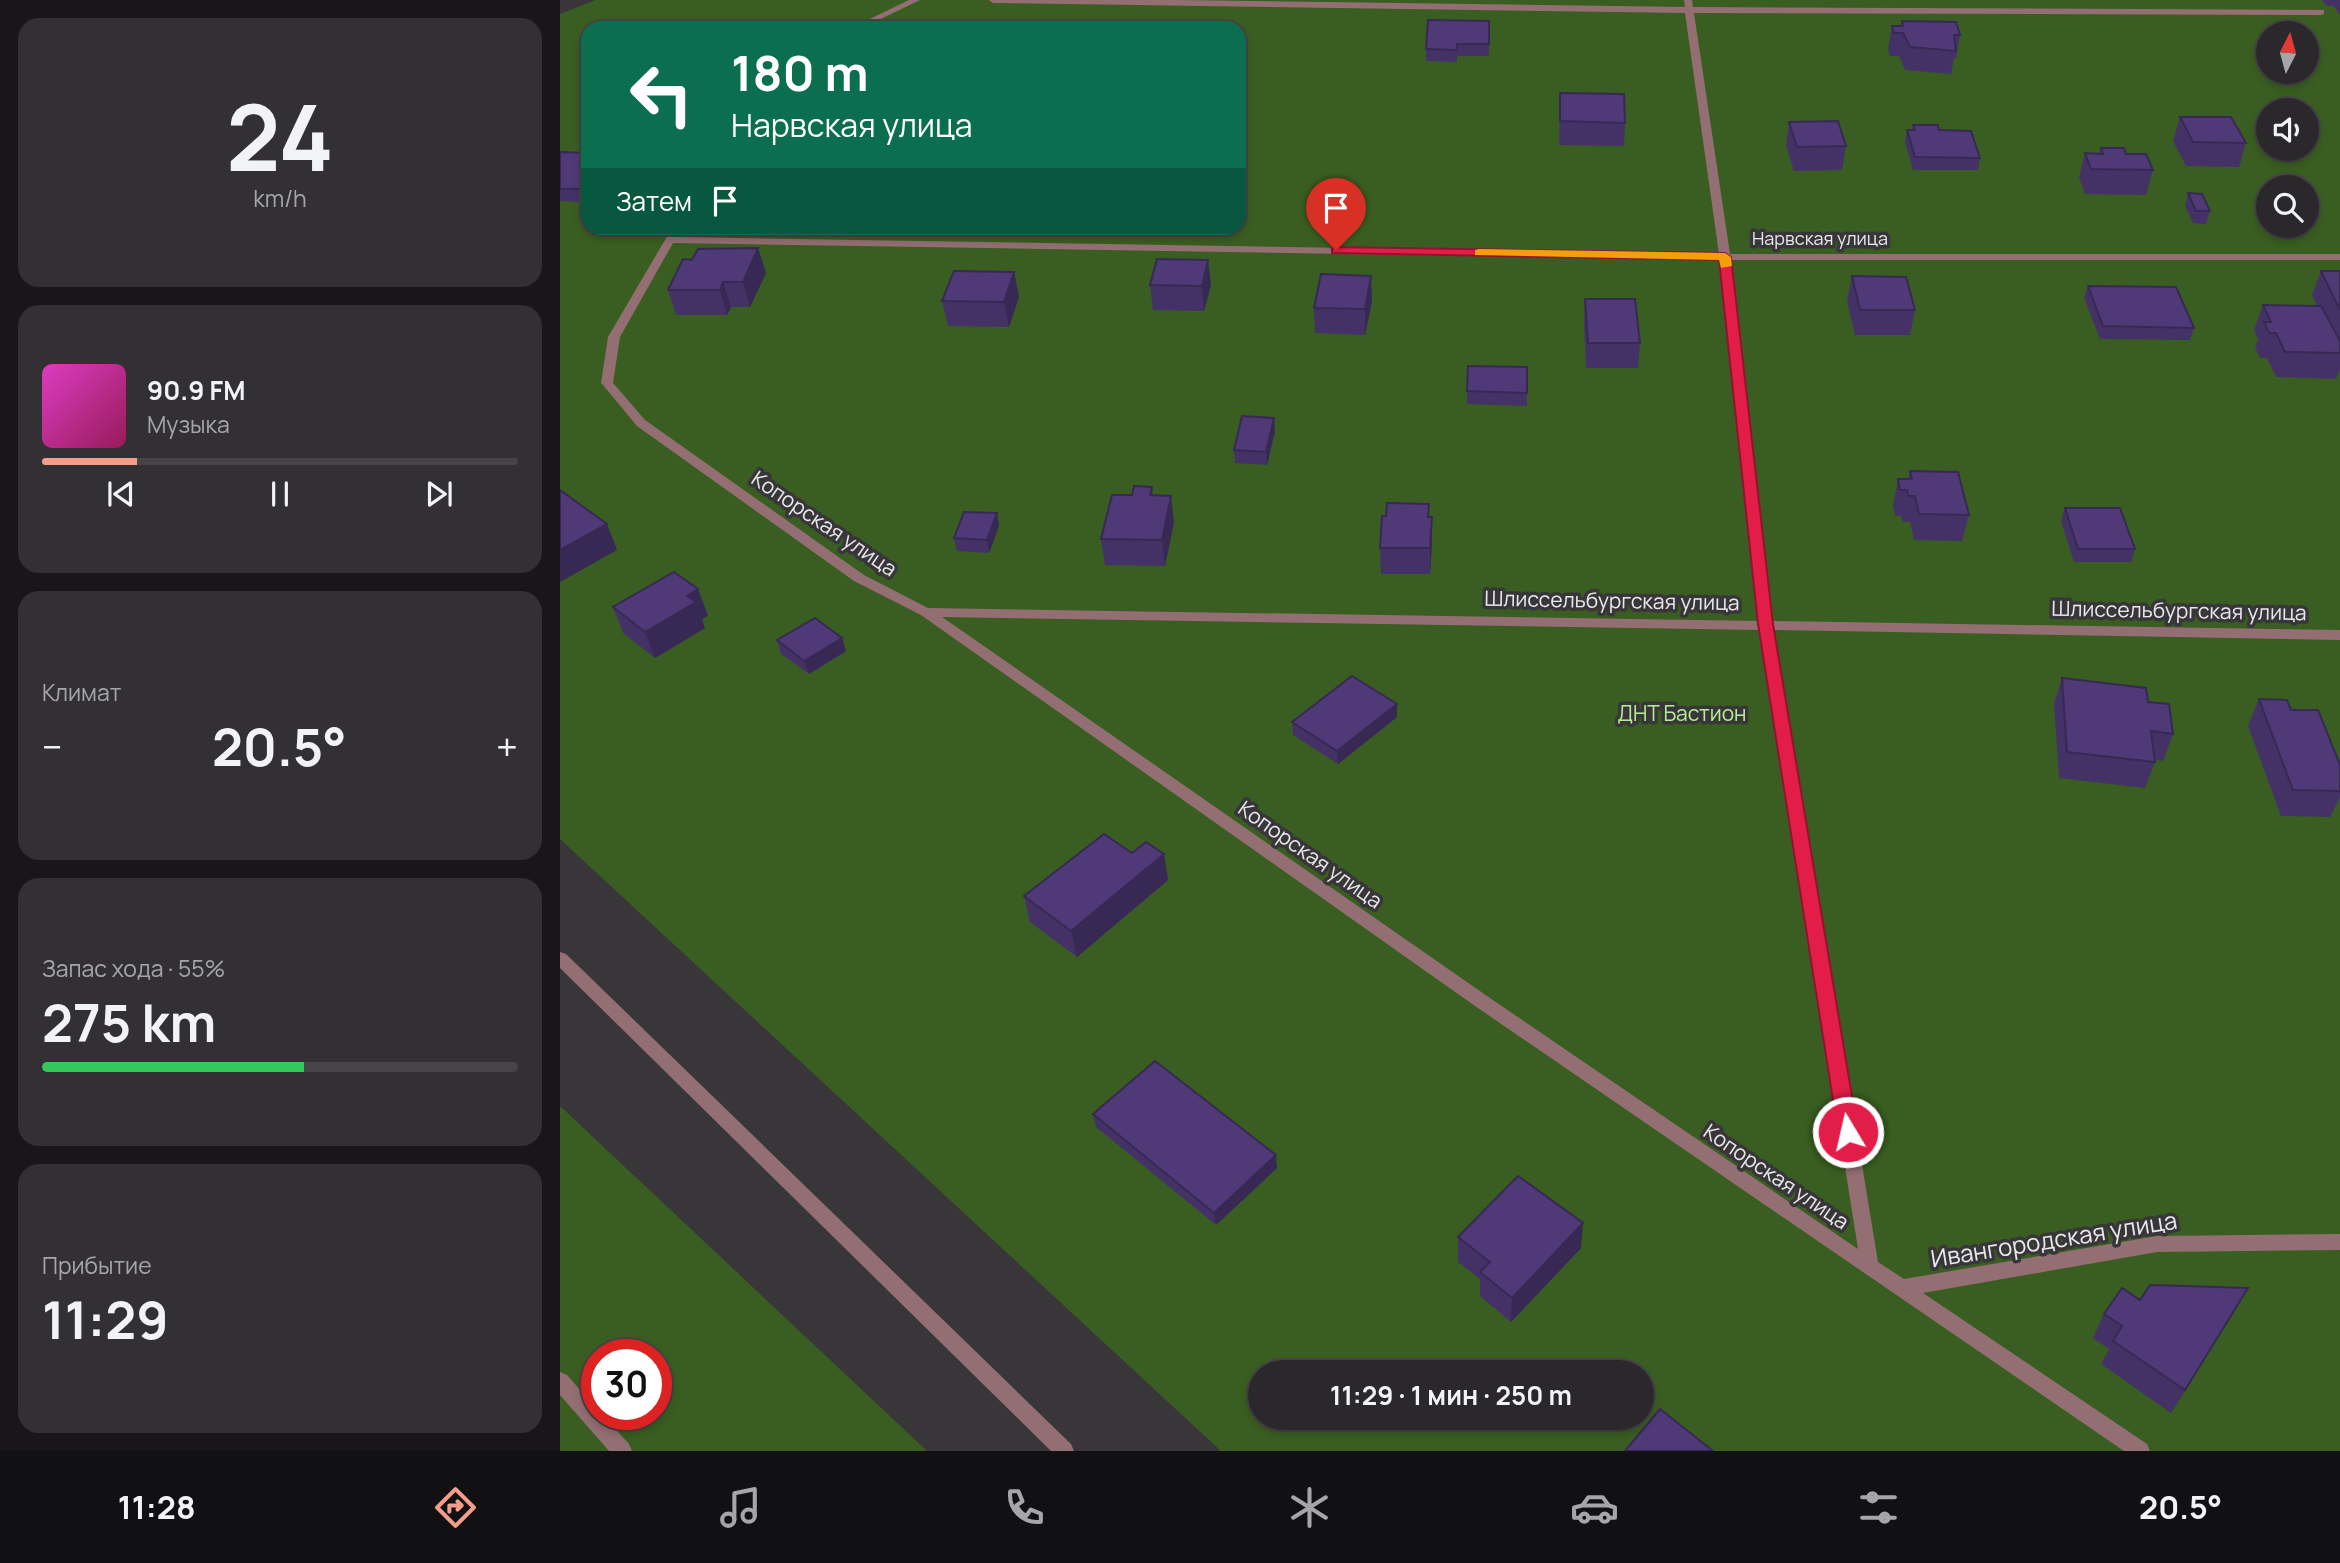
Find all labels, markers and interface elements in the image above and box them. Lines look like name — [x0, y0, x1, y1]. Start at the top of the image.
north arrow — [2256, 21, 2319, 84]
map controls — [2256, 21, 2319, 238]
text: 180 m — [731, 39, 869, 106]
icon: left — [616, 49, 707, 140]
text: 24 — [226, 74, 334, 198]
button: sound — [2256, 98, 2319, 161]
text: Нарвская улица — [731, 103, 973, 147]
button: search — [2256, 175, 2319, 238]
pin — [1306, 178, 1366, 250]
text: km/h — [253, 182, 307, 214]
icon: arrive — [706, 182, 744, 220]
text: Затем — [616, 183, 692, 219]
icon: arrive — [1317, 189, 1355, 227]
street label: Нарвская улица — [1752, 226, 1888, 250]
text: 90.9 FM — [147, 372, 245, 408]
text: Музыка — [147, 408, 230, 440]
street label: Копорская улица — [746, 464, 903, 582]
icon: previous — [102, 475, 140, 513]
icon: pause — [261, 475, 299, 513]
icon: next — [420, 475, 458, 513]
street label: Шлиссельбургская улица — [1484, 584, 1740, 616]
street label: Шлиссельбургская улица — [2051, 594, 2307, 626]
text: Климат — [42, 676, 121, 708]
park label: ДНТ Бастион — [1617, 699, 1747, 727]
text: 20.5° — [212, 711, 347, 782]
text: − — [42, 720, 63, 772]
text: + — [496, 720, 518, 772]
street label: Копорская улица — [1233, 794, 1388, 914]
text: Запас хода · 55% — [42, 952, 225, 984]
text: 275 km — [42, 987, 216, 1058]
position arrow — [1811, 1095, 1885, 1169]
street label: Копорская улица — [1698, 1117, 1855, 1235]
street label: Ивангородская улица — [1928, 1203, 2179, 1274]
text: Прибытие — [42, 1249, 152, 1281]
text: 11:29 — [42, 1284, 169, 1355]
speed limit sign: 30 — [581, 1339, 672, 1430]
text: 11:29 · 1 мин · 250 m — [1330, 1377, 1572, 1413]
icon: directions — [431, 1483, 480, 1532]
icon: music — [716, 1483, 765, 1532]
icon: phone — [1000, 1483, 1049, 1532]
icon: climate — [1285, 1483, 1334, 1532]
icon: car — [1570, 1483, 1619, 1532]
icon: filters — [1854, 1483, 1903, 1532]
text: 11:28 — [118, 1485, 195, 1529]
text: 20.5° — [2139, 1485, 2222, 1529]

